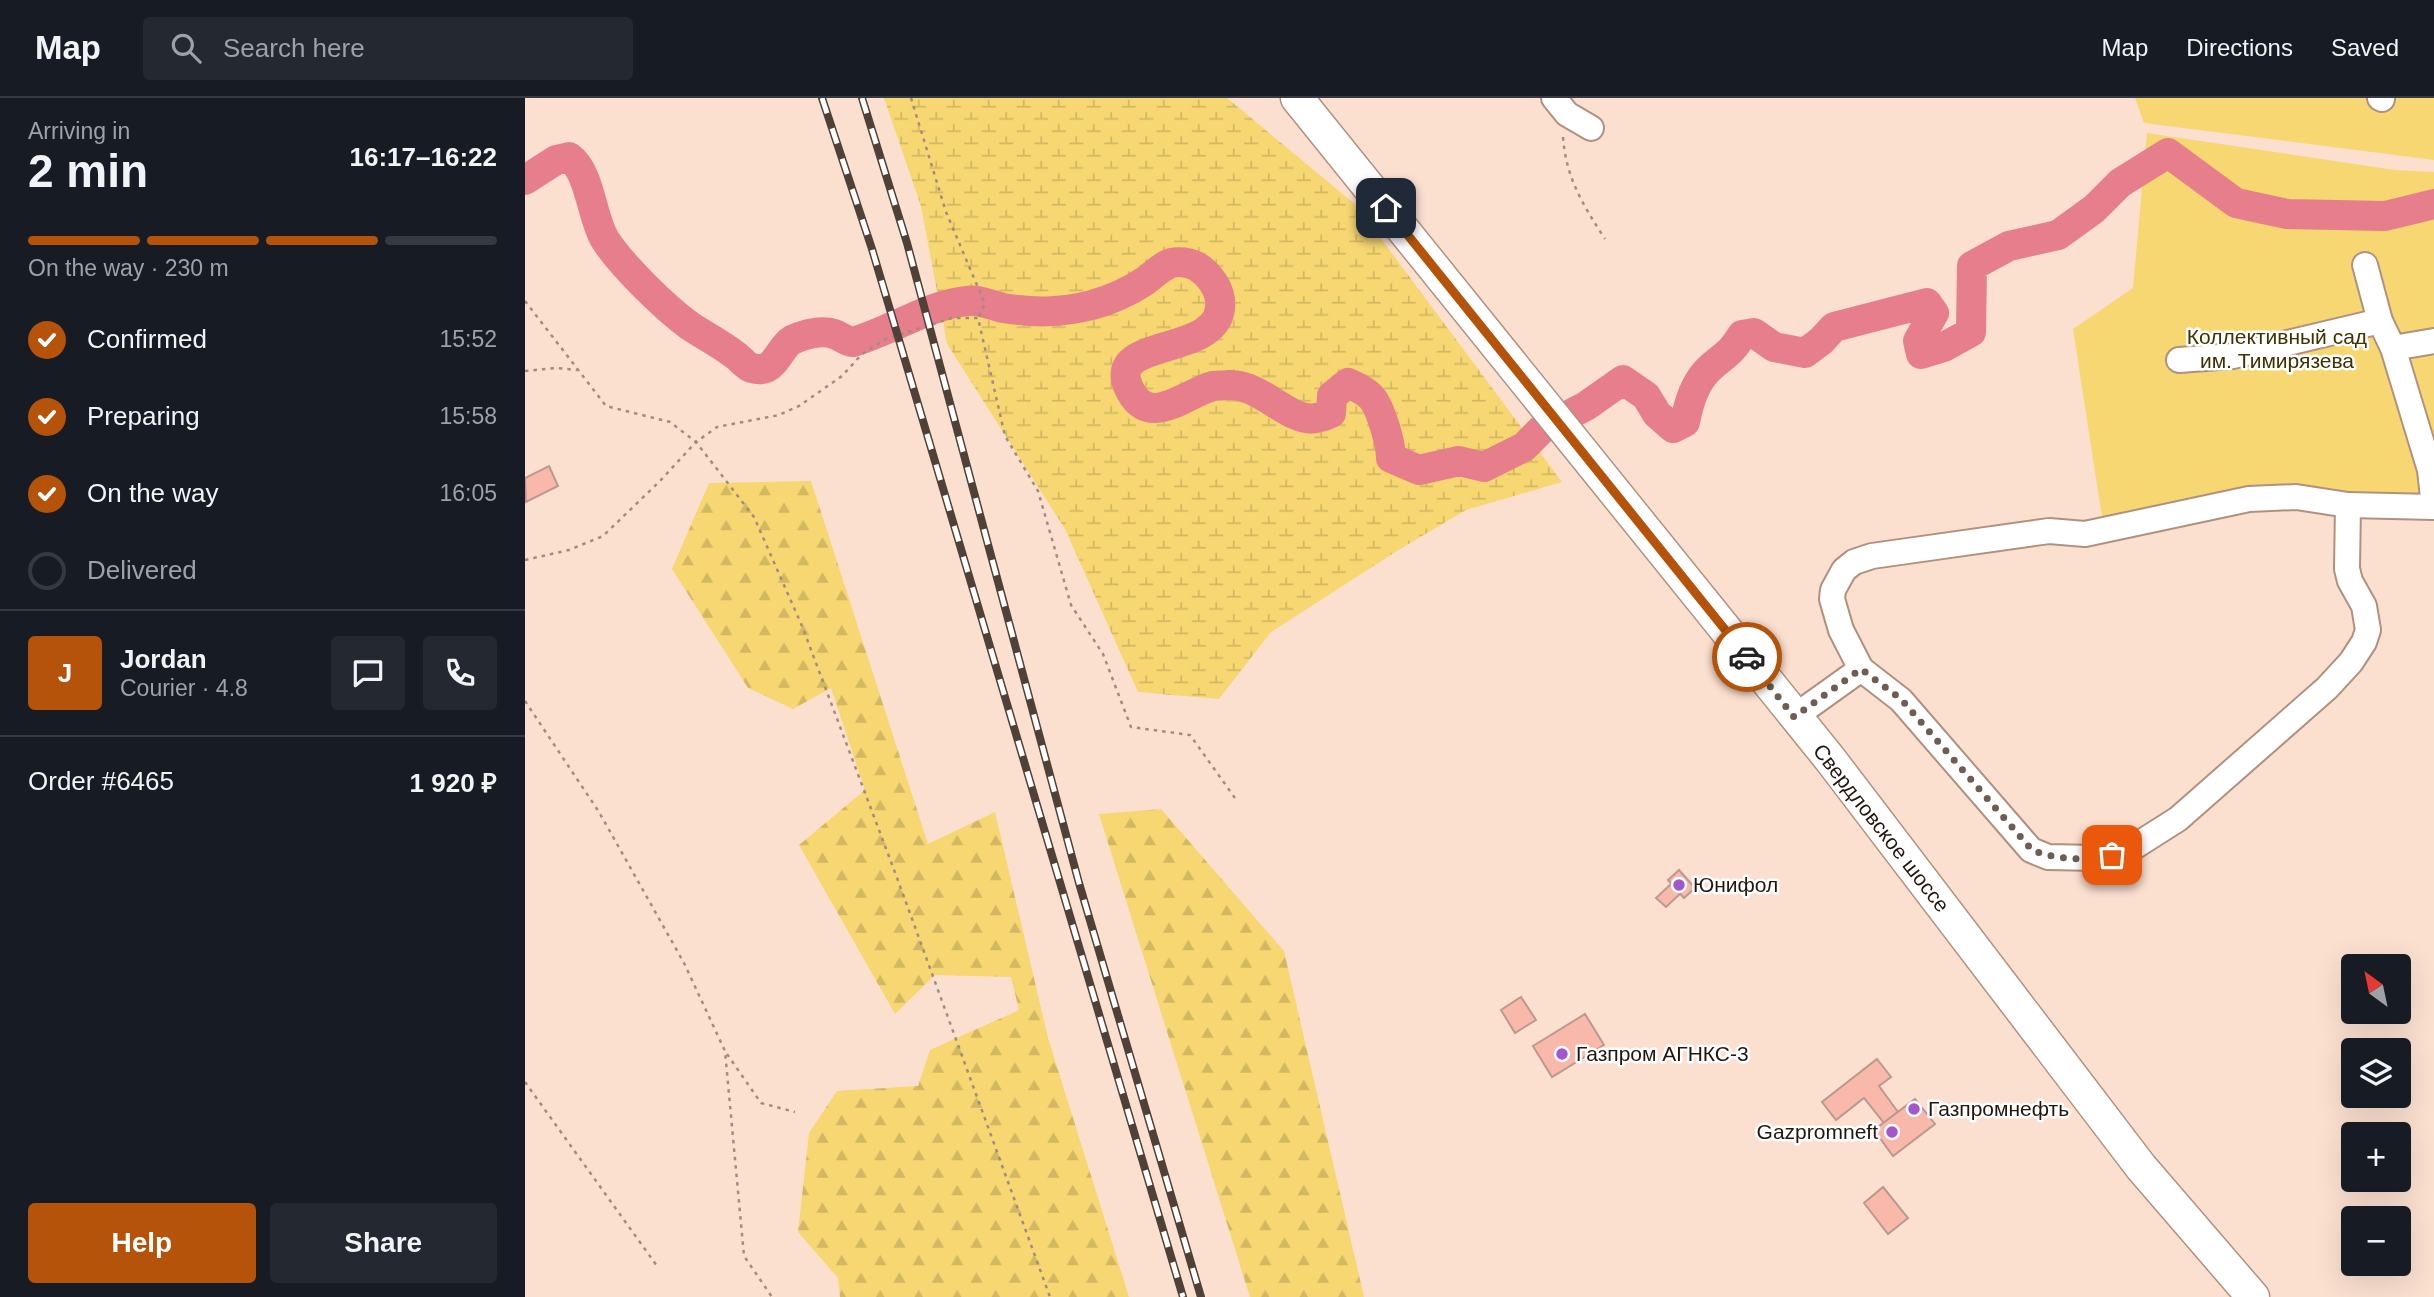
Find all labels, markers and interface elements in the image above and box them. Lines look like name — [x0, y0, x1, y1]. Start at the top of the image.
search box — [143, 17, 633, 80]
text: Map — [35, 29, 101, 66]
icon: search — [167, 29, 205, 67]
text: Search here — [223, 33, 365, 63]
text: Map — [2102, 34, 2148, 61]
text: Directions — [2186, 34, 2293, 61]
text: Saved — [2331, 34, 2399, 61]
text: Arriving in — [28, 118, 130, 144]
text: 16:17–16:22 — [350, 142, 497, 172]
text: 2 min — [28, 145, 148, 197]
pin — [1356, 178, 1416, 238]
icon: home — [1367, 189, 1405, 227]
text: On the way · 230 m — [28, 255, 229, 281]
icon: check — [28, 321, 66, 359]
text: Confirmed — [87, 324, 207, 354]
park label: Коллективный сад им. Тимирязева — [2187, 325, 2367, 372]
text: 15:52 — [439, 326, 497, 352]
icon: check — [28, 398, 66, 436]
text: Preparing — [87, 401, 200, 431]
text: 15:58 — [439, 403, 497, 429]
icon: check — [28, 475, 66, 513]
text: On the way — [87, 478, 219, 508]
text: 16:05 — [439, 480, 497, 506]
text: Delivered — [87, 555, 197, 585]
courier — [1712, 622, 1782, 692]
button: chat — [331, 636, 405, 710]
button: phone — [423, 636, 497, 710]
icon: car — [1728, 638, 1766, 676]
text: Jordan — [120, 644, 207, 674]
text: J — [58, 658, 72, 688]
text: Courier · 4.8 — [120, 675, 248, 701]
street label: Свердловское шоссе — [1809, 739, 1954, 916]
text: Order #6465 — [28, 766, 174, 796]
text: 1 920 ₽ — [410, 768, 497, 798]
pin — [2082, 825, 2142, 885]
icon: bag — [2093, 836, 2131, 874]
place label: Юнифол — [1693, 873, 1778, 896]
marker: Юнифол — [1671, 877, 1687, 893]
north arrow — [2341, 954, 2411, 1024]
map controls — [2341, 954, 2411, 1276]
button: layers — [2341, 1038, 2411, 1108]
place label: Газпром АГНКС-3 — [1576, 1042, 1749, 1065]
marker: Газпром АГНКС-3 — [1554, 1046, 1570, 1062]
place label: Газпромнефть — [1928, 1097, 2069, 1120]
marker: Газпромнефть — [1906, 1101, 1922, 1117]
place label: Gazpromneft — [1757, 1120, 1878, 1143]
button: + — [2341, 1122, 2411, 1192]
marker: Gazpromneft — [1884, 1124, 1900, 1140]
button: Help — [28, 1203, 256, 1283]
button: Share — [270, 1203, 497, 1283]
button: − — [2341, 1206, 2411, 1276]

